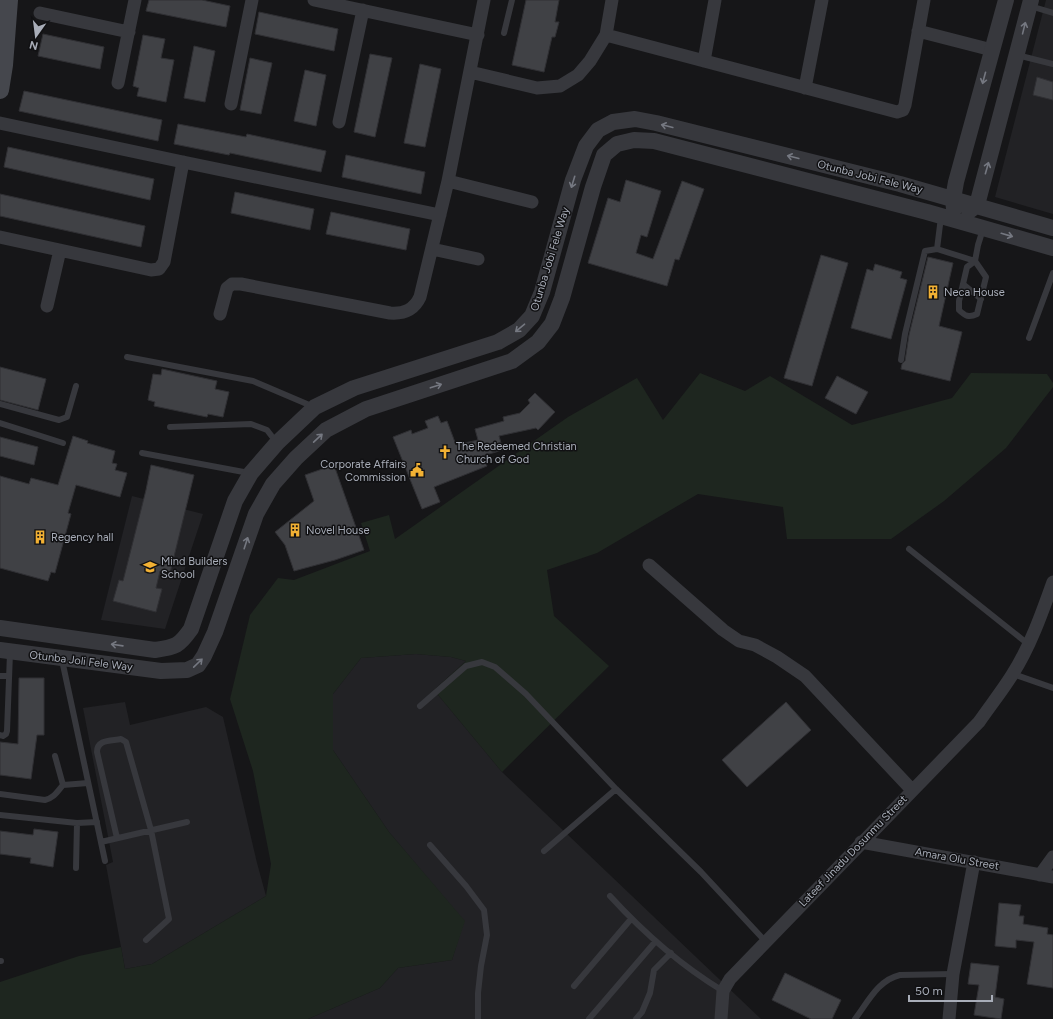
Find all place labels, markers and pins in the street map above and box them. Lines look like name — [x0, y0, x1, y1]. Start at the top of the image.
building icon: Neca House — [925, 284, 941, 300]
place label: Neca House — [944, 286, 1005, 299]
place label: The Redeemed Christian Church of God — [456, 440, 577, 466]
church icon: The Redeemed Christian Church of God — [437, 444, 453, 460]
place label: Corporate Affairs Commission — [320, 458, 406, 484]
public building icon: Corporate Affairs Commission — [409, 462, 425, 478]
building icon: Novel House — [287, 522, 303, 538]
place label: Novel House — [306, 524, 369, 537]
building icon: Regency hall — [32, 529, 48, 545]
place label: Regency hall — [51, 531, 113, 544]
place label: Mind Builders School — [161, 555, 227, 581]
school or university icon: Mind Builders School — [142, 559, 158, 575]

